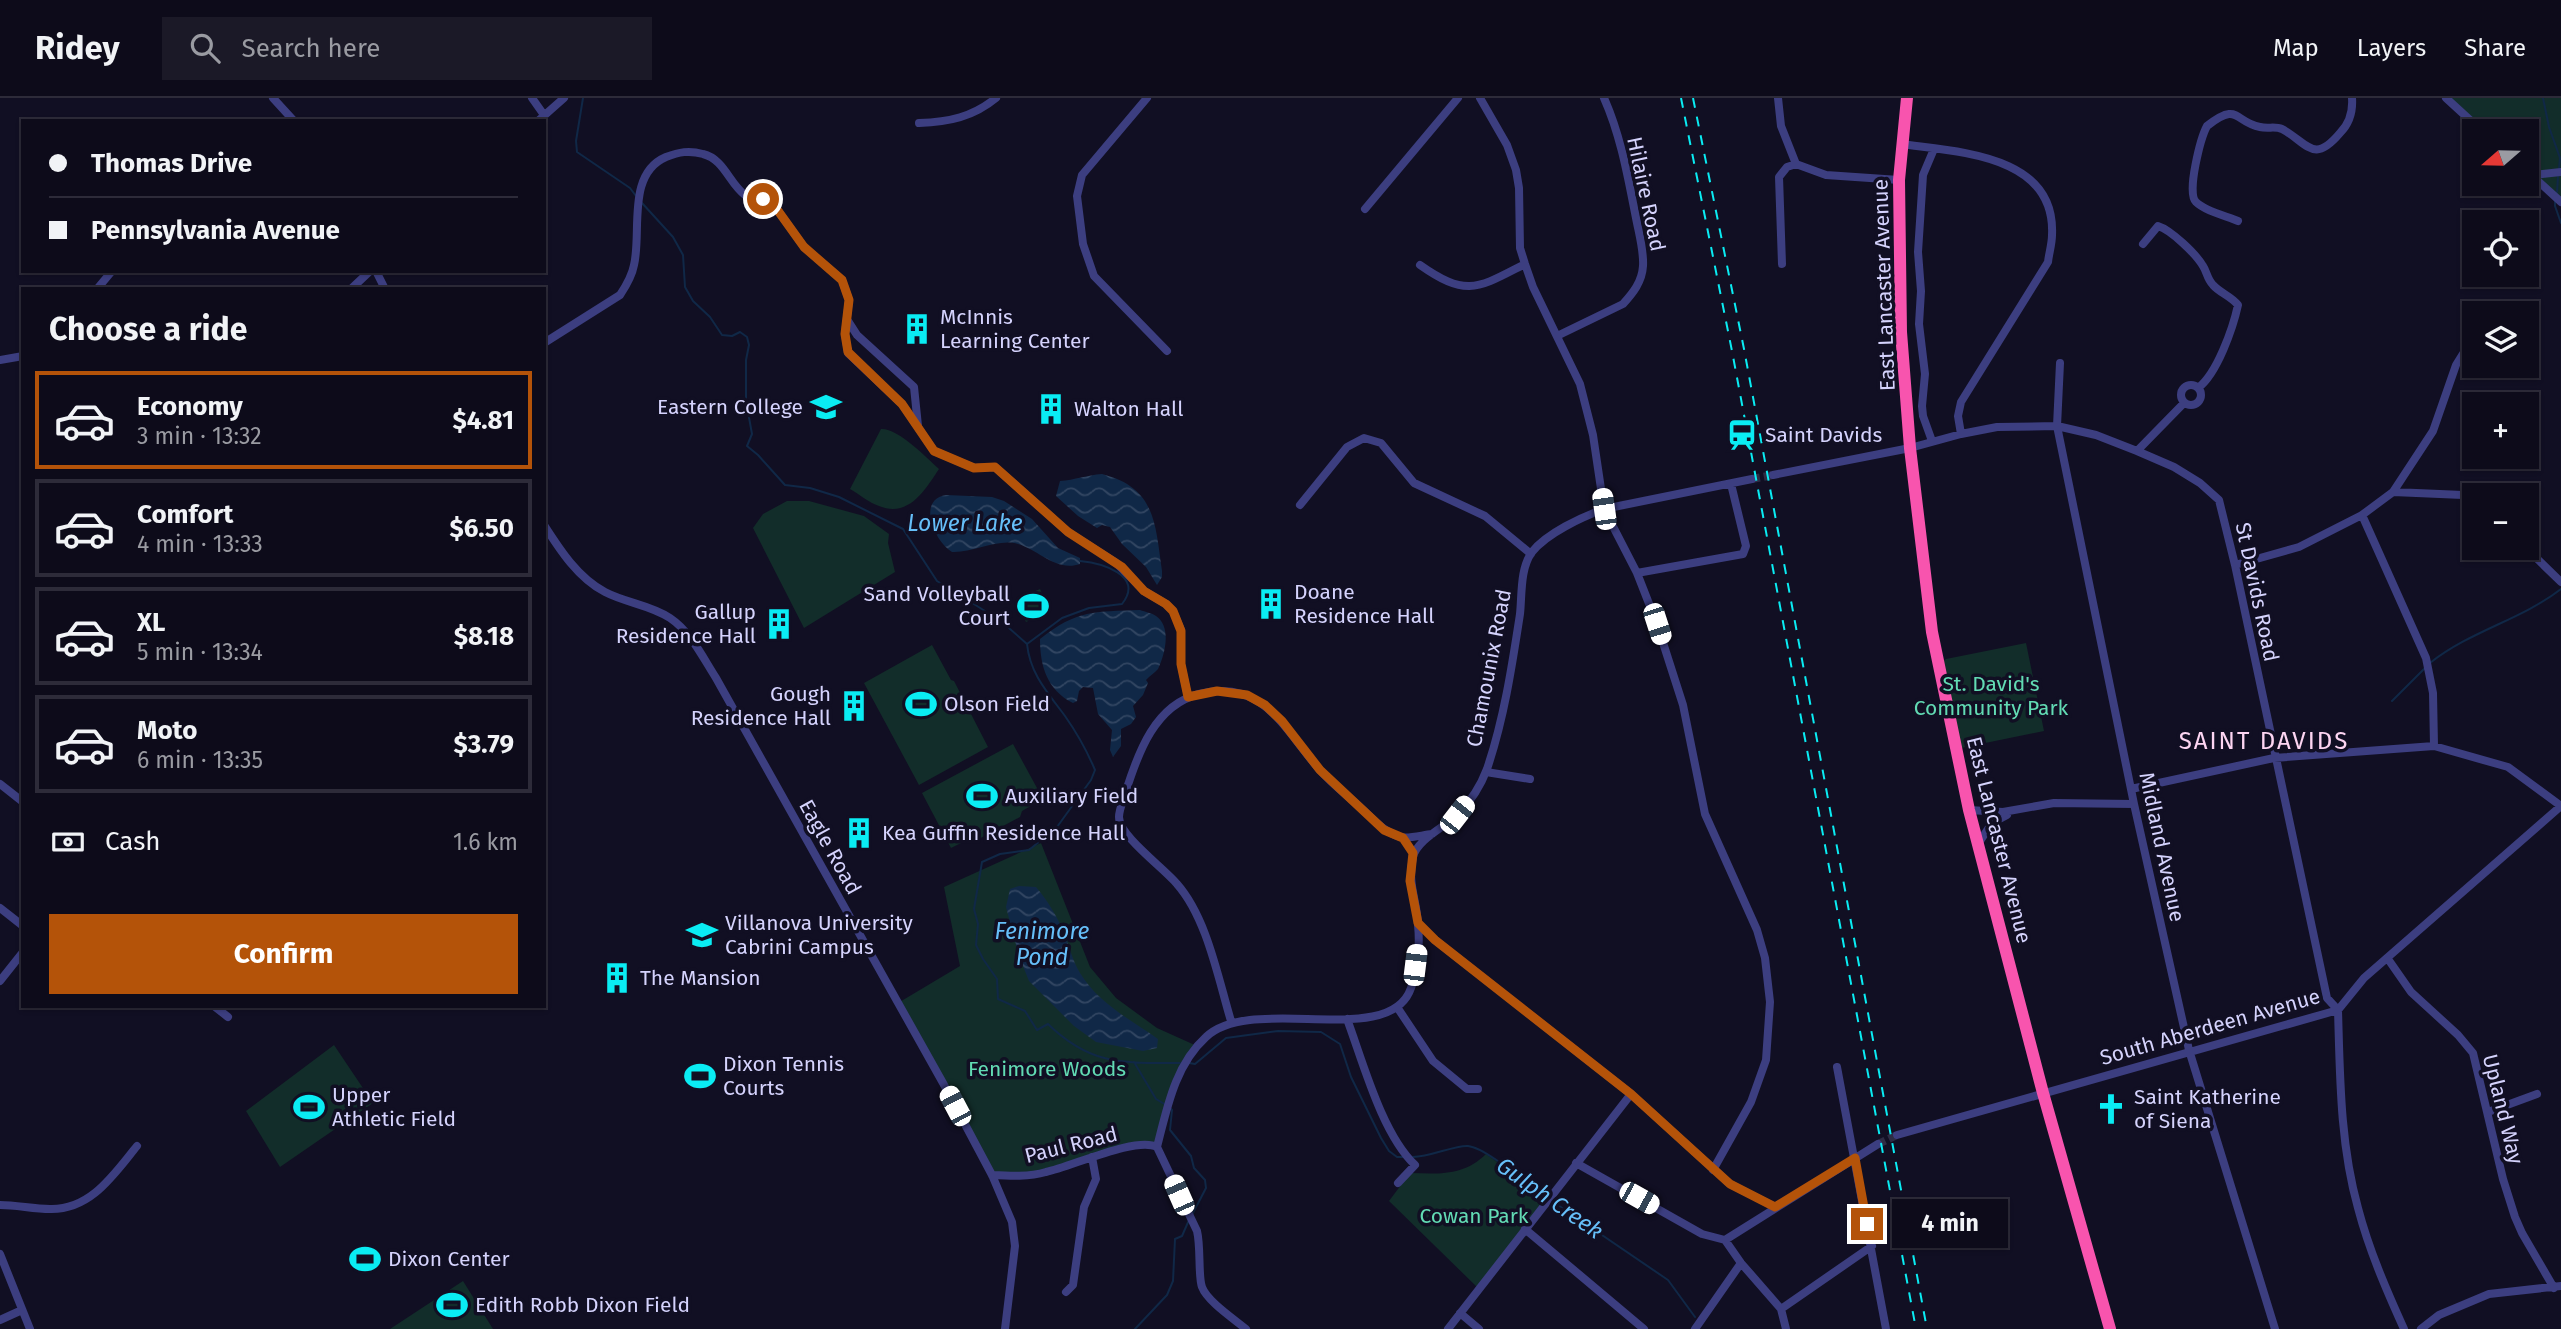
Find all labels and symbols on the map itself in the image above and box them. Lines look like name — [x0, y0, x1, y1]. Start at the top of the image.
north arrow — [2462, 119, 2539, 196]
street label: Hilaire Road — [1621, 134, 1671, 254]
street label: East Lancaster Avenue — [1867, 179, 1901, 391]
route start — [747, 183, 779, 215]
place label: McInnis Learning Center — [940, 304, 1090, 354]
building icon: McInnis Learning Center — [900, 312, 934, 346]
school or university icon: Eastern College — [809, 390, 843, 424]
building icon: Walton Hall — [1034, 392, 1068, 426]
place label: Eastern College — [657, 394, 803, 420]
place label: Walton Hall — [1074, 396, 1183, 422]
station icon: Saint Davids — [1725, 418, 1759, 452]
place label: Saint Davids — [1765, 422, 1882, 448]
car — [1591, 487, 1618, 531]
water label: Lower Lake — [907, 509, 1023, 537]
street label: St Davids Road — [2230, 520, 2284, 664]
place label: Doane Residence Hall — [1294, 579, 1434, 629]
place label: Sand Volleyball Court — [864, 581, 1010, 631]
building icon: Doane Residence Hall — [1254, 587, 1288, 621]
street label: Chamounix Road — [1461, 587, 1517, 749]
sports icon: Sand Volleyball Court — [1016, 589, 1050, 623]
place label: Gallup Residence Hall — [616, 599, 756, 649]
car — [1641, 601, 1674, 647]
building icon: Gallup Residence Hall — [762, 607, 796, 641]
park label: St. David's Community Park — [1914, 671, 2069, 721]
place label: Gough Residence Hall — [691, 681, 831, 731]
sports icon: Olson Field — [904, 687, 938, 721]
building icon: Gough Residence Hall — [837, 689, 871, 723]
place label: Olson Field — [944, 691, 1050, 717]
district label: SAINT DAVIDS — [2179, 727, 2349, 755]
street label: East Lancaster Avenue — [1961, 734, 2037, 946]
street label: Midland Avenue — [2133, 770, 2191, 924]
sports icon: Auxiliary Field — [965, 779, 999, 813]
place label: Auxiliary Field — [1005, 783, 1138, 809]
car — [1436, 792, 1479, 838]
street label: Eagle Road — [793, 795, 867, 899]
building icon: Kea Guffin Residence Hall — [842, 816, 876, 850]
place label: Kea Guffin Residence Hall — [882, 820, 1125, 846]
place label: Villanova University Cabrini Campus — [725, 910, 914, 960]
water label: Fenimore Pond — [995, 917, 1089, 971]
school or university icon: Villanova University Cabrini Campus — [685, 918, 719, 952]
car — [1403, 943, 1428, 987]
building icon: The Mansion — [600, 961, 634, 995]
place label: The Mansion — [640, 965, 761, 991]
street label: South Aberdeen Avenue — [2097, 983, 2323, 1071]
place label: Dixon Tennis Courts — [723, 1051, 844, 1101]
street label: Upland Way — [2477, 1051, 2529, 1167]
park label: Fenimore Woods — [968, 1056, 1126, 1082]
sports icon: Dixon Tennis Courts — [683, 1059, 717, 1093]
place label: Upper Athletic Field — [332, 1082, 456, 1132]
car — [936, 1083, 975, 1129]
place label: Saint Katherine of Siena — [2134, 1084, 2281, 1134]
sports icon: Upper Athletic Field — [292, 1090, 326, 1124]
church icon: Saint Katherine of Siena — [2094, 1092, 2128, 1126]
street label: Paul Road — [1022, 1121, 1120, 1169]
water label: Gulph Creek — [1491, 1151, 1609, 1245]
car — [1161, 1172, 1198, 1218]
car — [1616, 1179, 1663, 1217]
callout: 4 min — [1892, 1200, 2007, 1248]
park label: Cowan Park — [1419, 1203, 1529, 1229]
route end — [1851, 1208, 1883, 1240]
sports icon: Dixon Center — [348, 1242, 382, 1276]
place label: Dixon Center — [388, 1246, 510, 1272]
sports icon: Edith Robb Dixon Field — [435, 1288, 469, 1322]
place label: Edith Robb Dixon Field — [475, 1292, 690, 1318]

